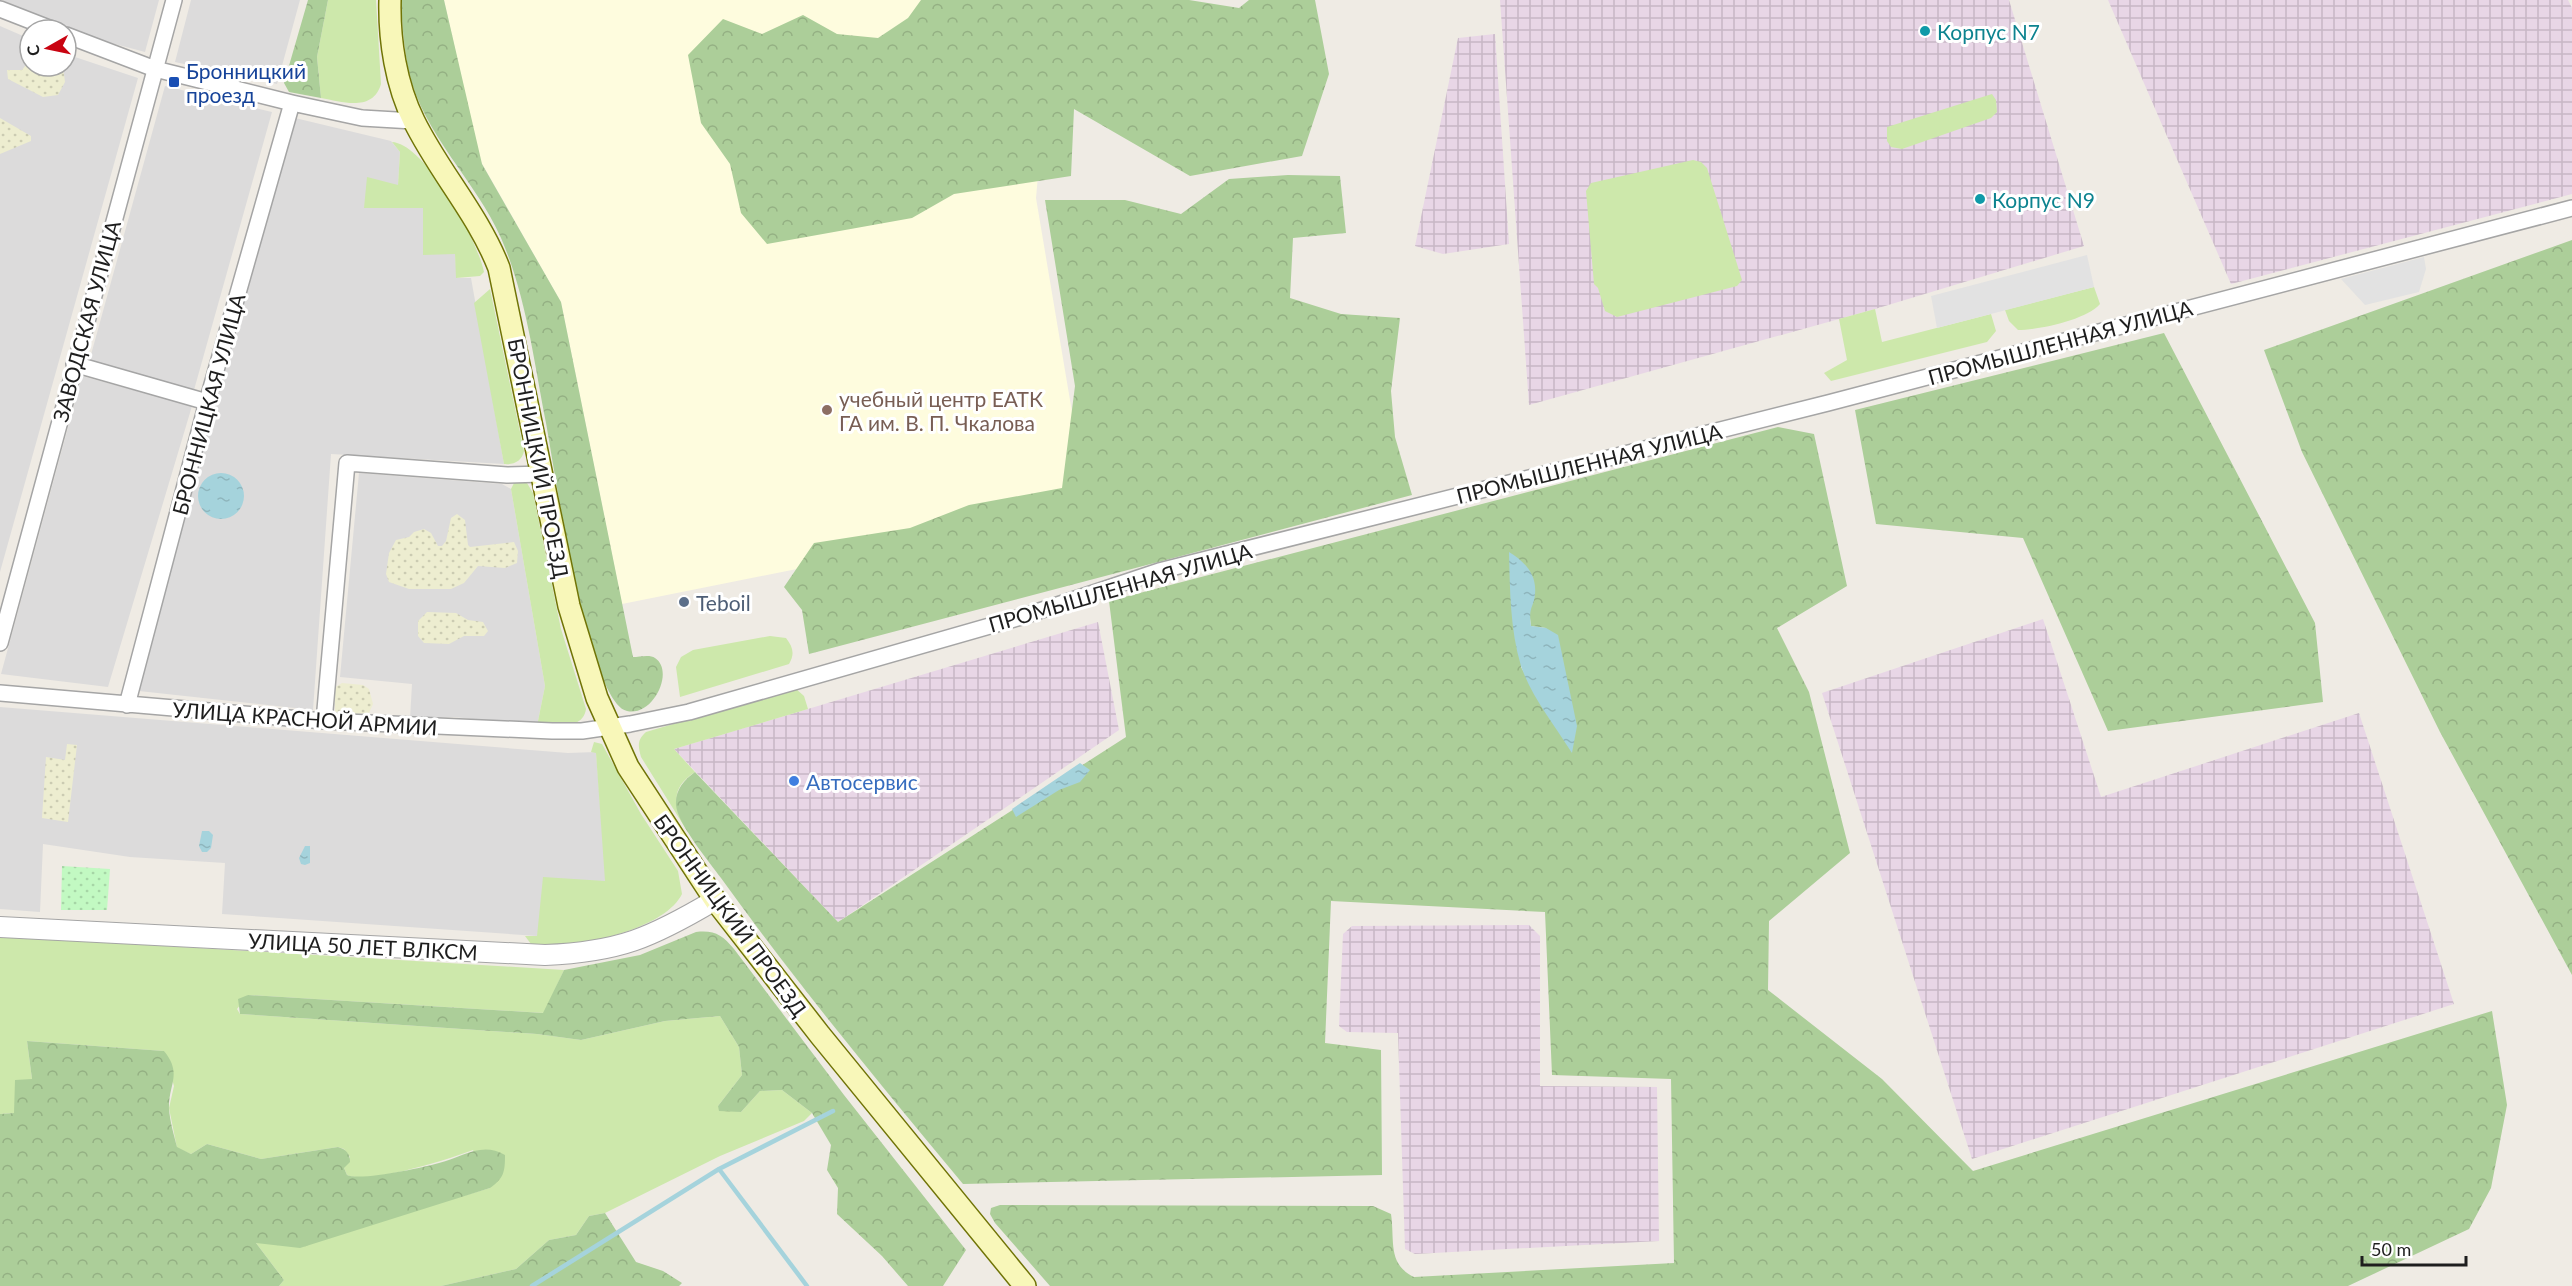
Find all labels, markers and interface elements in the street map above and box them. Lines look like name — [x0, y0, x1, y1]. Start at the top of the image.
north arrow — [18, 18, 78, 78]
place label: Корпус N7 — [1937, 19, 2040, 44]
marker: Корпус N7 — [1918, 24, 1932, 38]
text: С — [22, 43, 43, 57]
place label: Бронницкий проезд — [186, 58, 306, 107]
marker: Бронницкий проезд — [167, 75, 181, 89]
place label: Корпус N9 — [1992, 187, 2095, 212]
marker: Корпус N9 — [1973, 192, 1987, 206]
street label: ЗАВОДСКАЯ УЛИЦА — [47, 217, 125, 424]
street label: БРОННИЦКАЯ УЛИЦА — [166, 290, 250, 517]
street label: ПРОМЫШЛЕННАЯ УЛИЦА — [1925, 294, 2196, 389]
street label: БРОННИЦКИЙ ПРОЕЗД — [503, 336, 575, 580]
place label: учебный центр ЕАТК ГА им. В. П. Чкалова — [839, 386, 1043, 435]
marker: учебный центр ЕАТК ГА им. В. П. Чкалова — [820, 403, 834, 417]
street label: ПРОМЫШЛЕННАЯ УЛИЦА — [1454, 418, 1725, 508]
street label: ПРОМЫШЛЕННАЯ УЛИЦА — [986, 537, 1255, 637]
place label: Teboil — [696, 590, 751, 615]
marker: Teboil — [677, 595, 691, 609]
street label: УЛИЦА КРАСНОЙ АРМИИ — [172, 696, 438, 740]
place label: Автосервис — [806, 769, 918, 794]
marker: Автосервис — [787, 774, 801, 788]
street label: БРОННИЦКИЙ ПРОЕЗД — [649, 809, 813, 1021]
street label: УЛИЦА 50 ЛЕТ ВЛКСМ — [248, 928, 478, 964]
scale bar — [2362, 1229, 2466, 1267]
text: 50 m — [2371, 1238, 2411, 1260]

